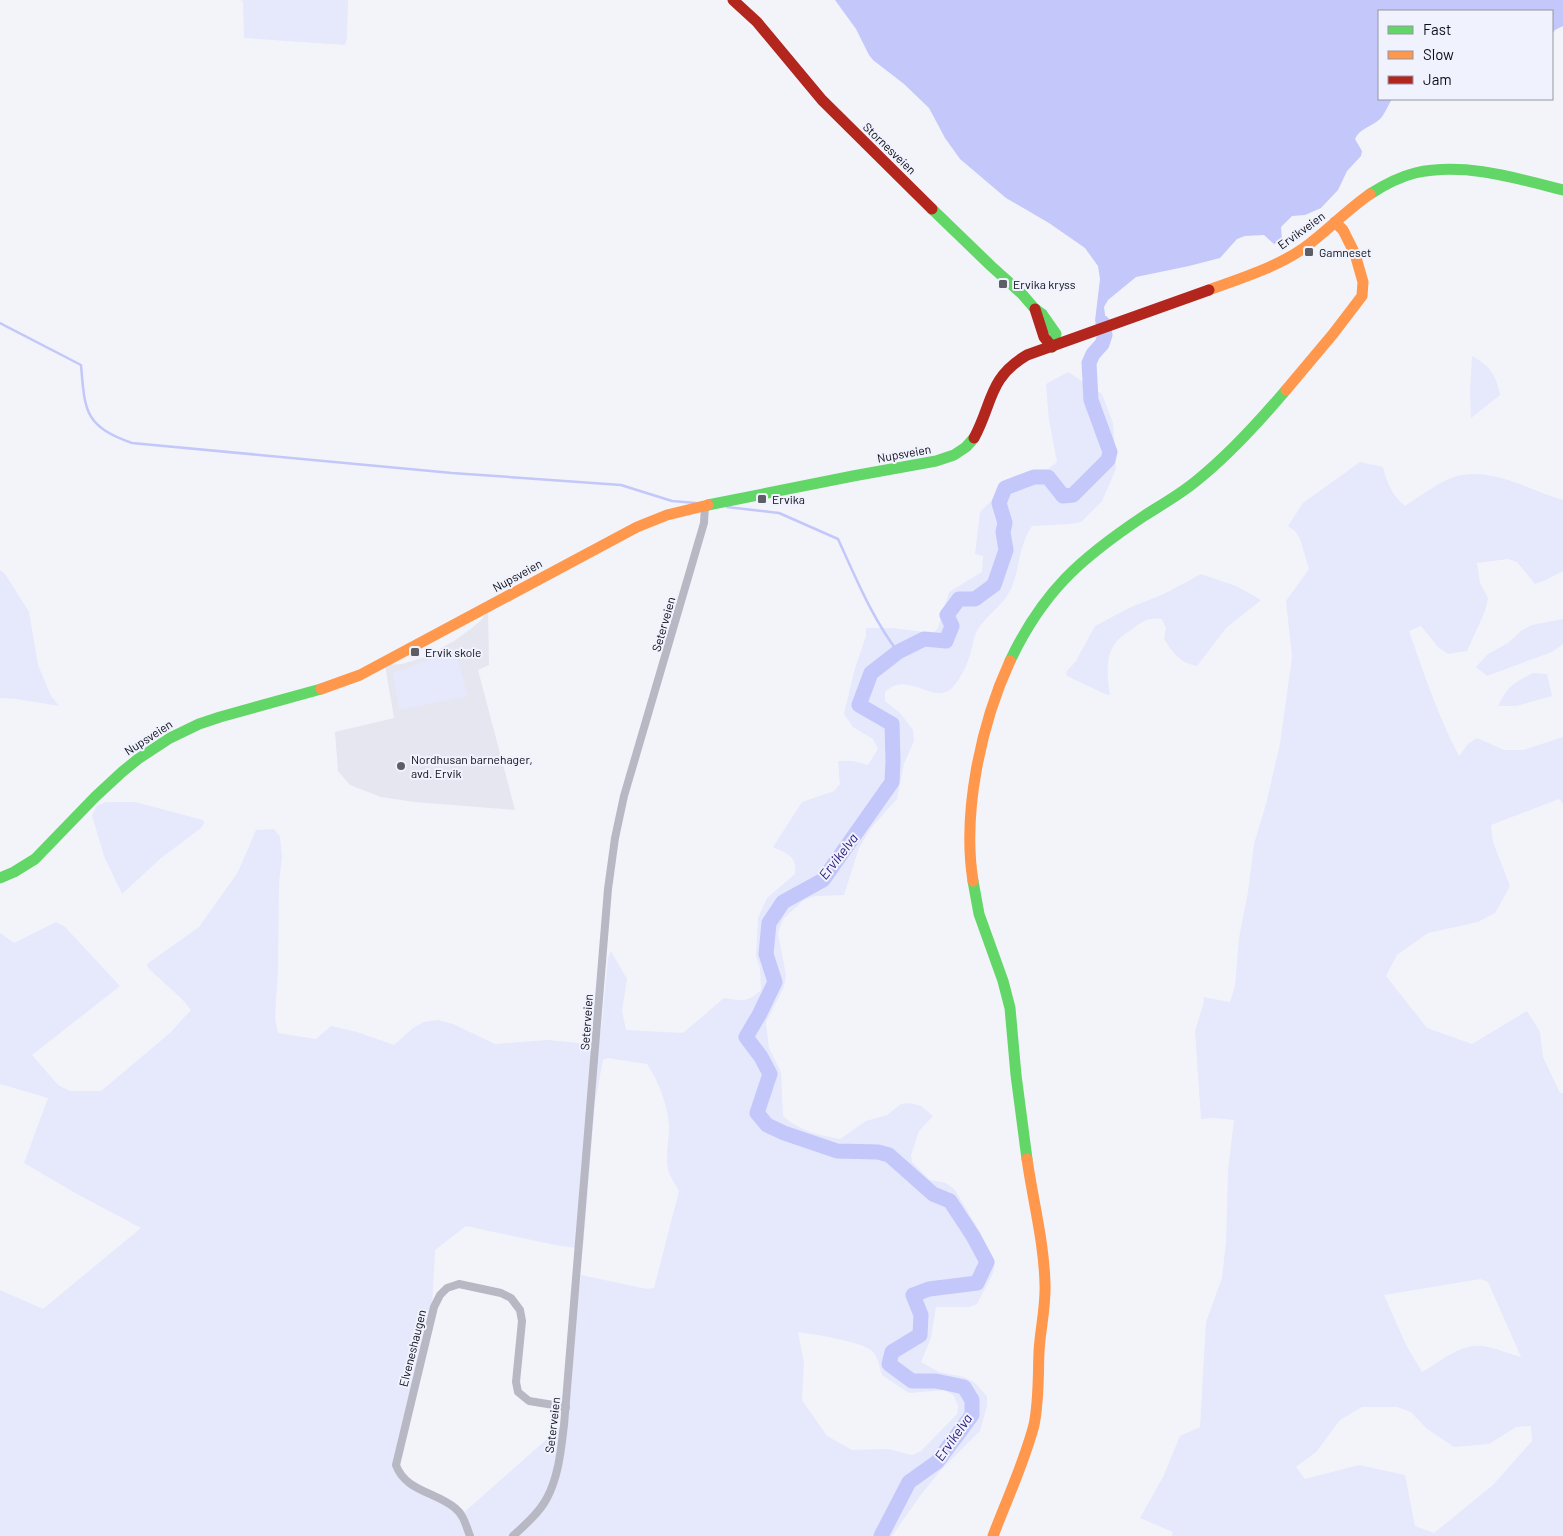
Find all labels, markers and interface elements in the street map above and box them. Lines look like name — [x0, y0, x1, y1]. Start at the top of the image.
legend — [1378, 10, 1553, 100]
text: Fast — [1423, 20, 1451, 38]
text: Slow — [1423, 45, 1454, 63]
text: Jam — [1423, 70, 1452, 88]
street label: Stornesveien — [861, 119, 919, 177]
street label: Ervikveien — [1275, 208, 1327, 252]
place label: Gamneset — [1319, 245, 1371, 259]
marker: Gamneset — [1303, 246, 1315, 258]
place label: Ervika kryss — [1013, 277, 1076, 291]
marker: Ervika kryss — [997, 278, 1009, 290]
street label: Nupsveien — [876, 441, 932, 465]
place label: Ervika — [772, 492, 805, 506]
marker: Ervika — [756, 493, 768, 505]
street label: Nupsveien — [490, 556, 544, 594]
street label: Seterveien — [648, 595, 678, 653]
place label: Ervik skole — [425, 645, 481, 659]
marker: Ervik skole — [409, 646, 421, 658]
street label: Nupsveien — [121, 716, 175, 758]
place label: Nordhusan barnehager, avd. Ervik — [411, 752, 533, 780]
marker: Nordhusan barnehager, avd. Ervik — [395, 760, 407, 772]
water label: Ervikelva — [815, 830, 861, 882]
street label: Seterveien — [577, 993, 595, 1051]
street label: Elveneshaugen — [396, 1308, 428, 1388]
street label: Seterveien — [542, 1396, 562, 1454]
water label: Ervikelva — [931, 1410, 975, 1464]

